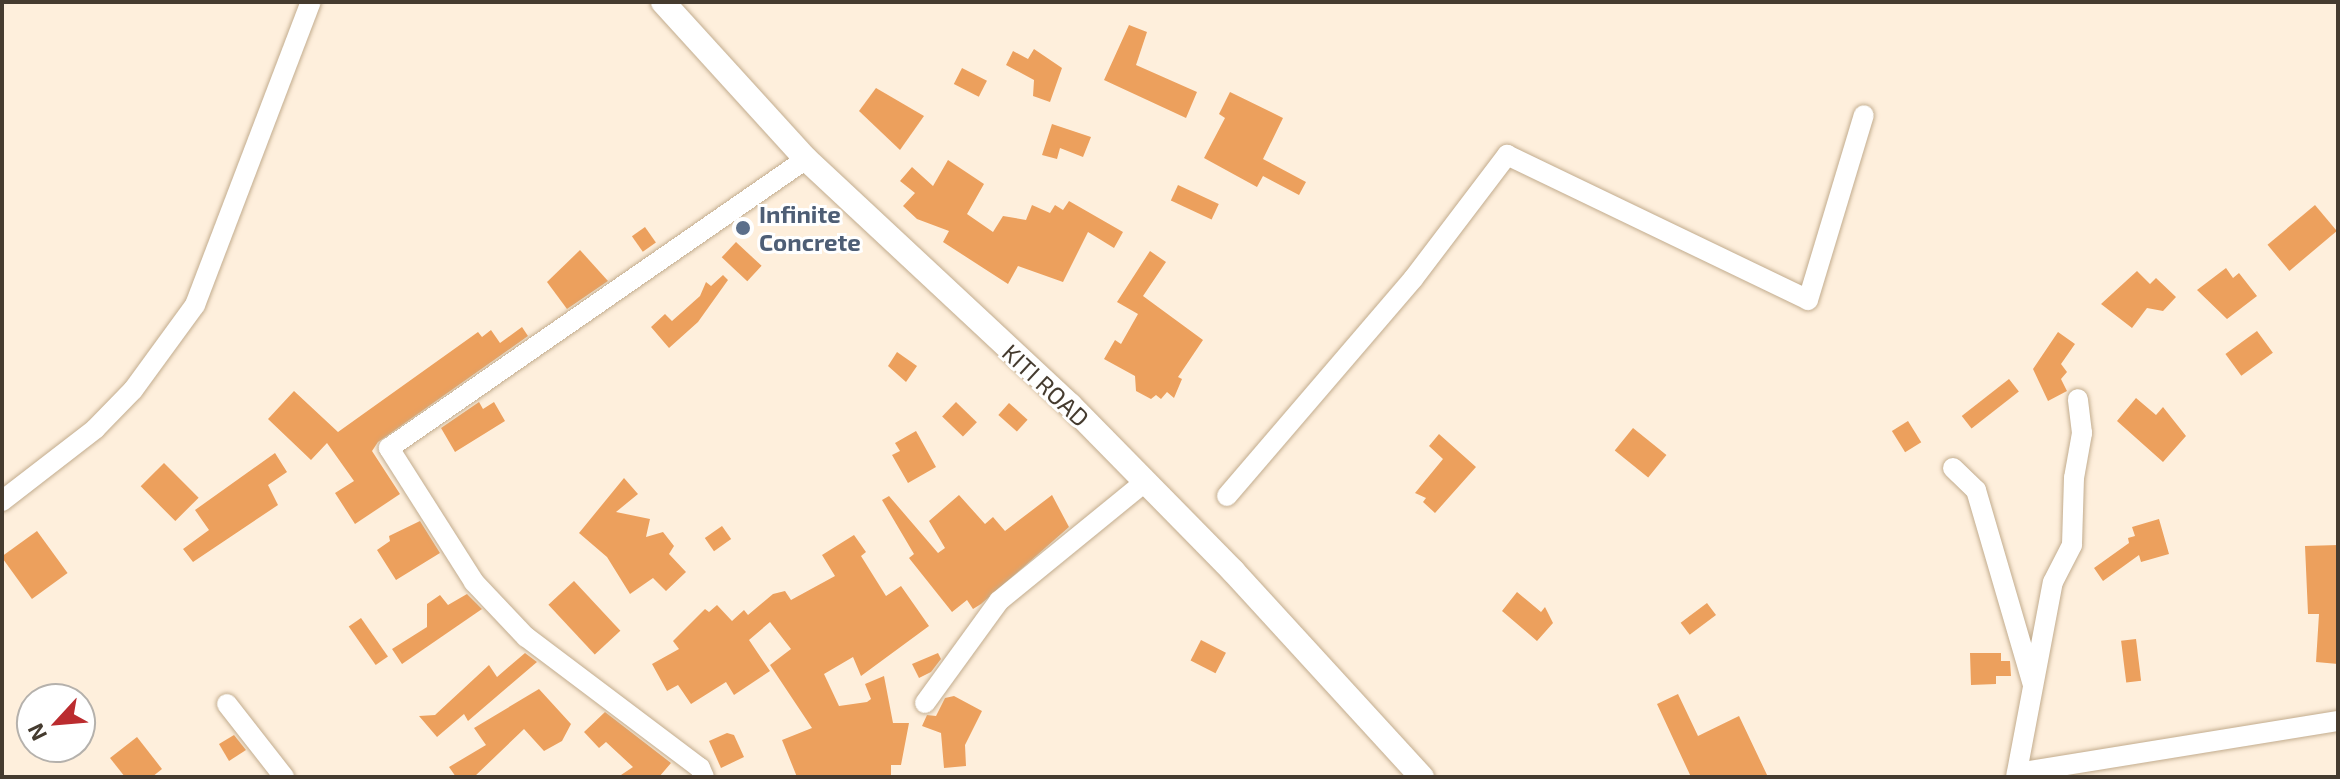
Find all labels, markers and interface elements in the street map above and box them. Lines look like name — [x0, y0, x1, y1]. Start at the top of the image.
place label: Infinite Concrete — [759, 200, 861, 256]
marker: Infinite Concrete — [734, 219, 752, 237]
street label: KITI ROAD — [997, 338, 1095, 432]
north arrow — [16, 683, 96, 763]
text: N — [21, 720, 51, 745]

